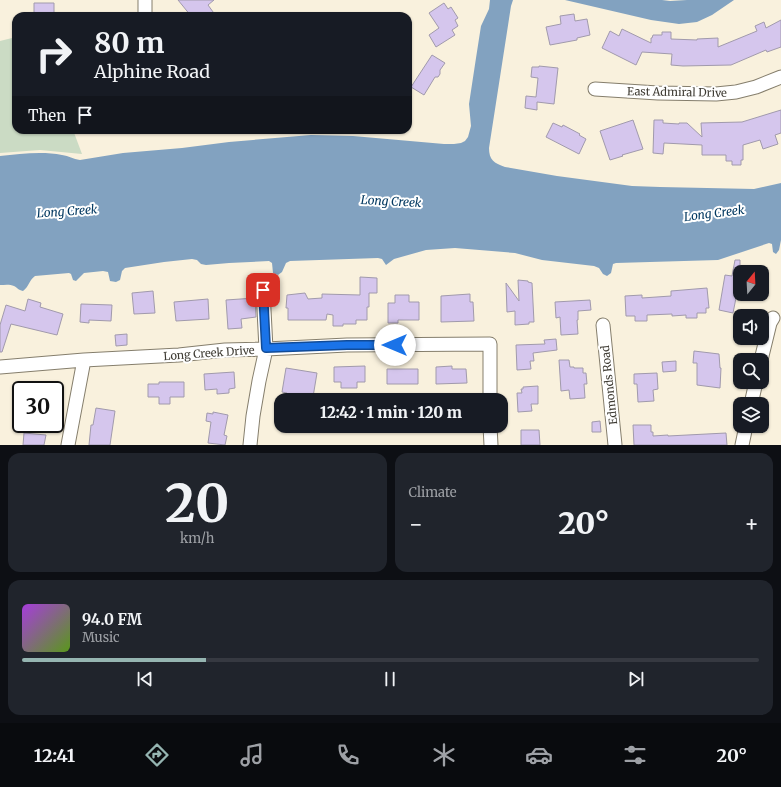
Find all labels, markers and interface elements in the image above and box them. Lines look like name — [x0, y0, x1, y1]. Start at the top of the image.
text: 80 m — [94, 25, 165, 61]
icon: right — [28, 28, 80, 80]
text: Alphine Road — [94, 60, 210, 83]
street label: East Admiral Drive — [627, 84, 727, 100]
icon: arrive — [74, 104, 96, 126]
text: Then — [28, 106, 66, 125]
water label: Long Creek — [360, 192, 422, 210]
water label: Long Creek — [36, 201, 98, 221]
water label: Long Creek — [683, 202, 745, 224]
north arrow — [733, 265, 769, 301]
map controls — [733, 265, 769, 433]
pin — [246, 273, 280, 307]
icon: arrive — [252, 279, 274, 301]
button: sound — [733, 309, 769, 345]
position arrow — [374, 324, 416, 366]
street label: Long Creek Drive — [163, 343, 255, 363]
street label: Edmonds Road — [598, 344, 620, 425]
button: search — [733, 353, 769, 389]
speed limit sign: 30 — [12, 381, 64, 433]
button: layers — [733, 397, 769, 433]
text: 12:42 · 1 min · 120 m — [320, 403, 462, 422]
text: 20 — [165, 471, 229, 536]
text: Climate — [409, 484, 457, 501]
text: 20° — [558, 504, 609, 542]
text: − — [409, 510, 423, 538]
text: + — [744, 510, 759, 538]
text: km/h — [180, 530, 214, 547]
text: 94.0 FM — [82, 610, 142, 629]
text: Music — [82, 629, 120, 646]
icon: previous — [134, 668, 156, 690]
icon: pause — [379, 668, 401, 690]
icon: next — [625, 668, 647, 690]
icon: directions — [143, 741, 171, 769]
icon: music — [238, 741, 266, 769]
icon: phone — [334, 741, 362, 769]
icon: climate — [430, 741, 458, 769]
icon: car — [525, 741, 553, 769]
icon: filters — [621, 741, 649, 769]
text: 12:41 — [34, 744, 75, 767]
text: 20° — [717, 744, 747, 767]

